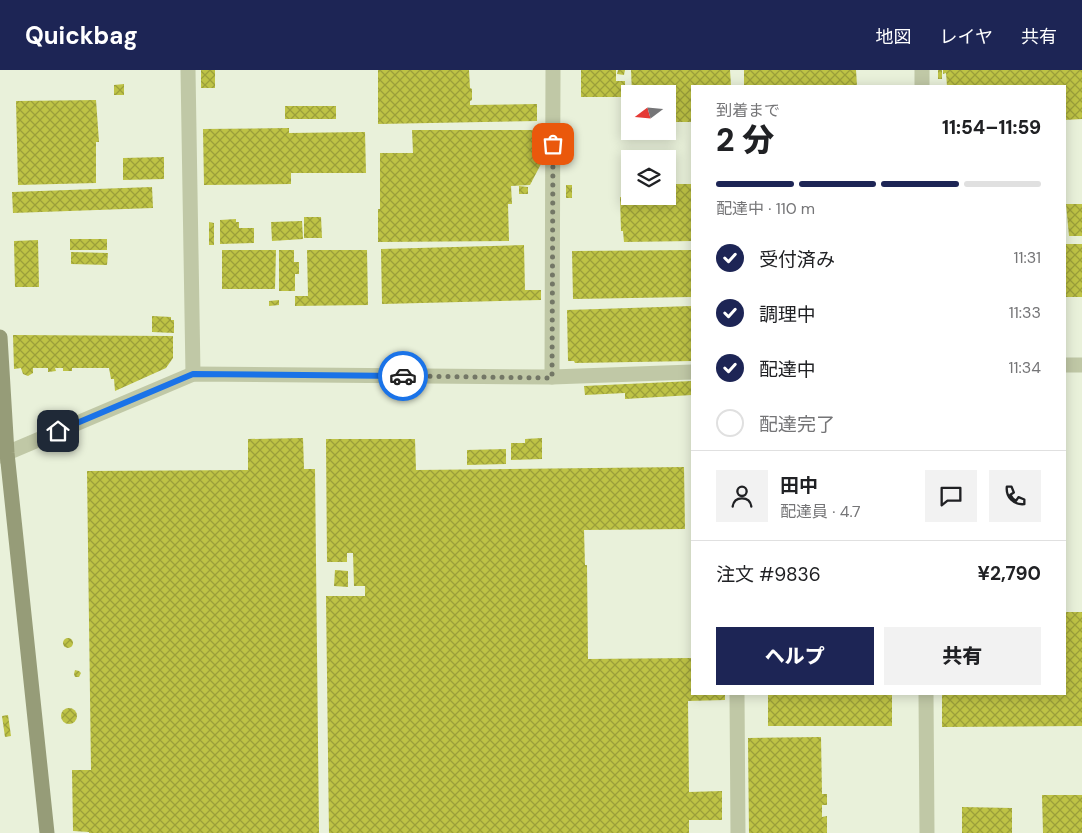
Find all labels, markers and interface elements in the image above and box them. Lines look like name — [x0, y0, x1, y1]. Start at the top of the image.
text: Quickbag — [25, 20, 138, 51]
text: 地図 — [876, 25, 912, 49]
text: レイヤ — [940, 25, 993, 49]
text: 共有 — [1021, 25, 1057, 49]
north arrow — [621, 85, 676, 140]
map controls — [621, 85, 676, 205]
text: 到着まで — [716, 100, 780, 121]
text: 11:54–11:59 — [942, 115, 1041, 140]
text: 2 分 — [716, 119, 774, 161]
pin — [532, 123, 574, 165]
icon: bag — [539, 130, 567, 158]
button: layers — [621, 150, 676, 205]
text: 配達中 · 110 m — [716, 198, 815, 219]
icon: check — [716, 244, 744, 272]
text: 受付済み — [759, 247, 835, 272]
text: 11:31 — [1014, 247, 1041, 268]
icon: check — [716, 299, 744, 327]
text: 調理中 — [759, 302, 816, 327]
text: 11:33 — [1009, 302, 1041, 323]
courier — [378, 351, 428, 401]
icon: check — [716, 354, 744, 382]
text: 配達中 — [759, 357, 816, 382]
text: 11:34 — [1009, 357, 1041, 378]
icon: car — [389, 362, 417, 390]
pin — [37, 410, 79, 452]
text: 配達完了 — [759, 412, 835, 437]
icon: home — [44, 417, 72, 445]
button: person — [716, 470, 768, 522]
button: chat — [925, 470, 977, 522]
button: phone — [989, 470, 1041, 522]
text: 田中 — [780, 473, 818, 498]
text: 配達員 · 4.7 — [780, 501, 861, 522]
text: ¥2,790 — [978, 561, 1041, 586]
text: 注文 #9836 — [716, 562, 821, 587]
button: ヘルプ — [716, 627, 874, 685]
button: 共有 — [884, 627, 1041, 685]

